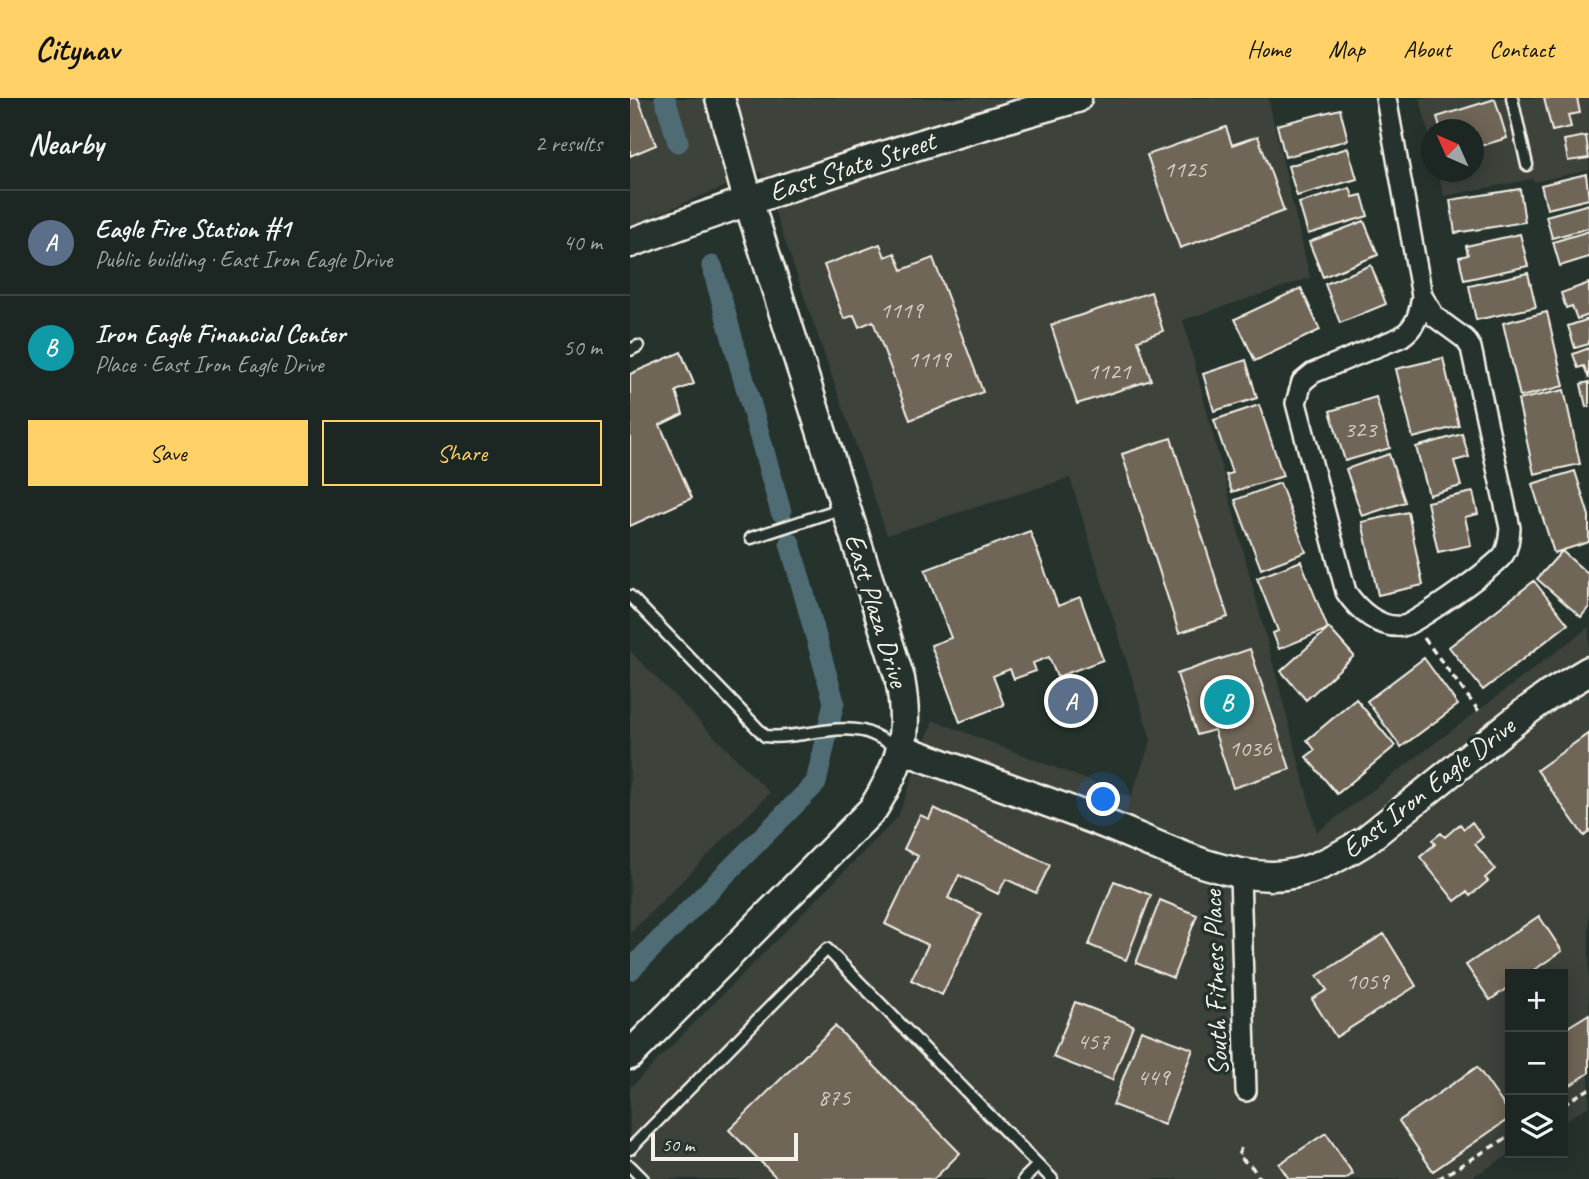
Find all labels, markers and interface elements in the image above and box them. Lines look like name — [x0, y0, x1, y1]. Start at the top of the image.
text: Citynav — [35, 28, 119, 70]
text: Home — [1247, 34, 1290, 64]
text: Map — [1328, 34, 1365, 64]
text: About — [1403, 34, 1451, 64]
text: Contact — [1489, 34, 1554, 64]
north arrow — [1421, 119, 1484, 182]
street label: East State Street — [765, 122, 942, 209]
text: Nearby — [28, 125, 104, 163]
text: 2 results — [535, 129, 602, 158]
house number: 1125 — [1163, 154, 1208, 184]
text: Eagle Fire Station #1 — [95, 212, 291, 245]
text: A — [45, 228, 57, 257]
text: 40 m — [563, 228, 602, 257]
text: Public building · East Iron Eagle Drive — [95, 245, 392, 274]
house number: 1119 — [879, 295, 925, 325]
text: Iron Eagle Financial Center — [95, 317, 345, 350]
text: B — [45, 333, 57, 362]
text: 50 m — [563, 333, 602, 362]
house number: 1119 — [907, 344, 953, 374]
text: Place · East Iron Eagle Drive — [95, 350, 323, 379]
house number: 1121 — [1087, 356, 1132, 386]
house number: 323 — [1344, 414, 1378, 444]
button: Save — [28, 420, 308, 486]
button: Share — [322, 420, 602, 486]
street label: East Plaza Drive — [837, 529, 917, 693]
pin: A — [1048, 675, 1094, 727]
pin: B — [1204, 676, 1250, 728]
street label: East Iron Eagle Drive — [1334, 707, 1523, 865]
house number: 1036 — [1228, 733, 1273, 763]
your location — [1086, 782, 1120, 816]
street label: South Fitness Place — [1194, 888, 1236, 1076]
house number: 1059 — [1345, 966, 1391, 996]
map controls — [1505, 969, 1568, 1158]
button: + — [1505, 969, 1568, 1032]
house number: 457 — [1077, 1026, 1110, 1056]
button: − — [1505, 1032, 1568, 1095]
house number: 449 — [1137, 1062, 1171, 1092]
house number: 875 — [818, 1082, 851, 1112]
button: layers — [1505, 1095, 1568, 1158]
scale bar — [651, 1130, 798, 1162]
text: 50 m — [662, 1133, 694, 1157]

